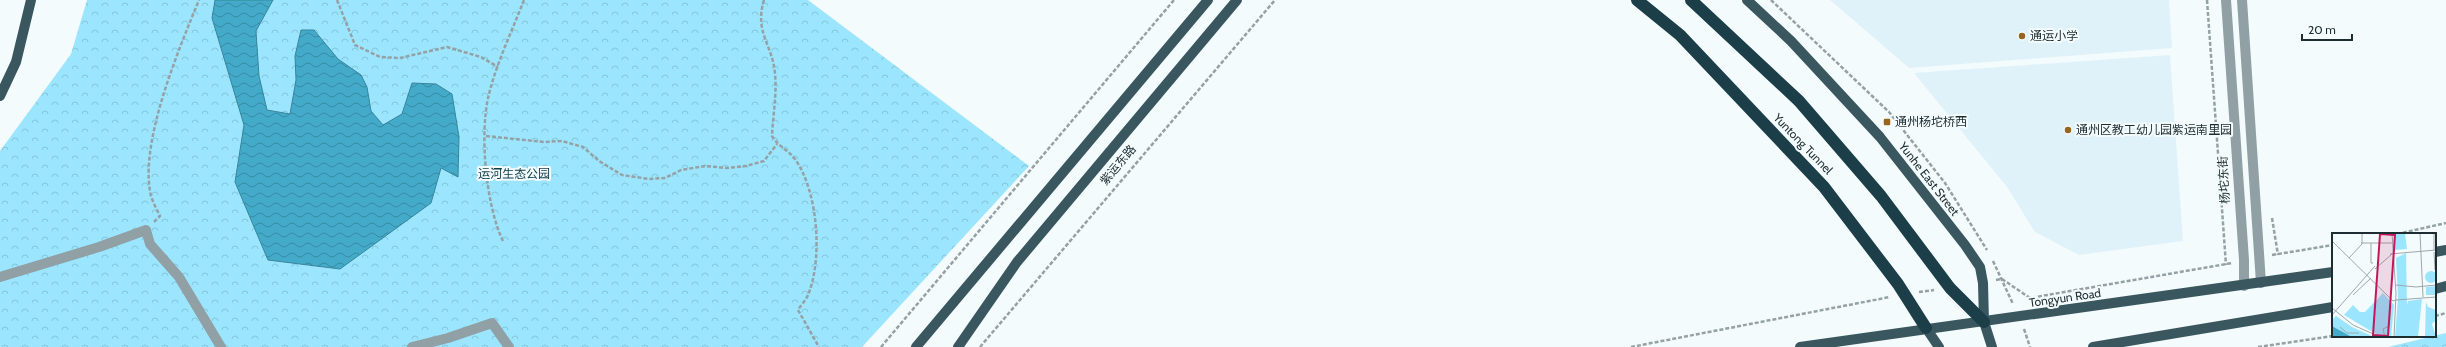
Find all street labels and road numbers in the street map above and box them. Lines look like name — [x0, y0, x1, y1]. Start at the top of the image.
street label: Yuntong Tunnel — [1770, 109, 1836, 177]
street label: Yunhe East Street — [1895, 138, 1963, 219]
street label: 紫运东路 — [1096, 141, 1139, 188]
street label: 杨坨东街 — [2215, 156, 2232, 204]
street label: Tongyun Road — [2028, 285, 2102, 310]

